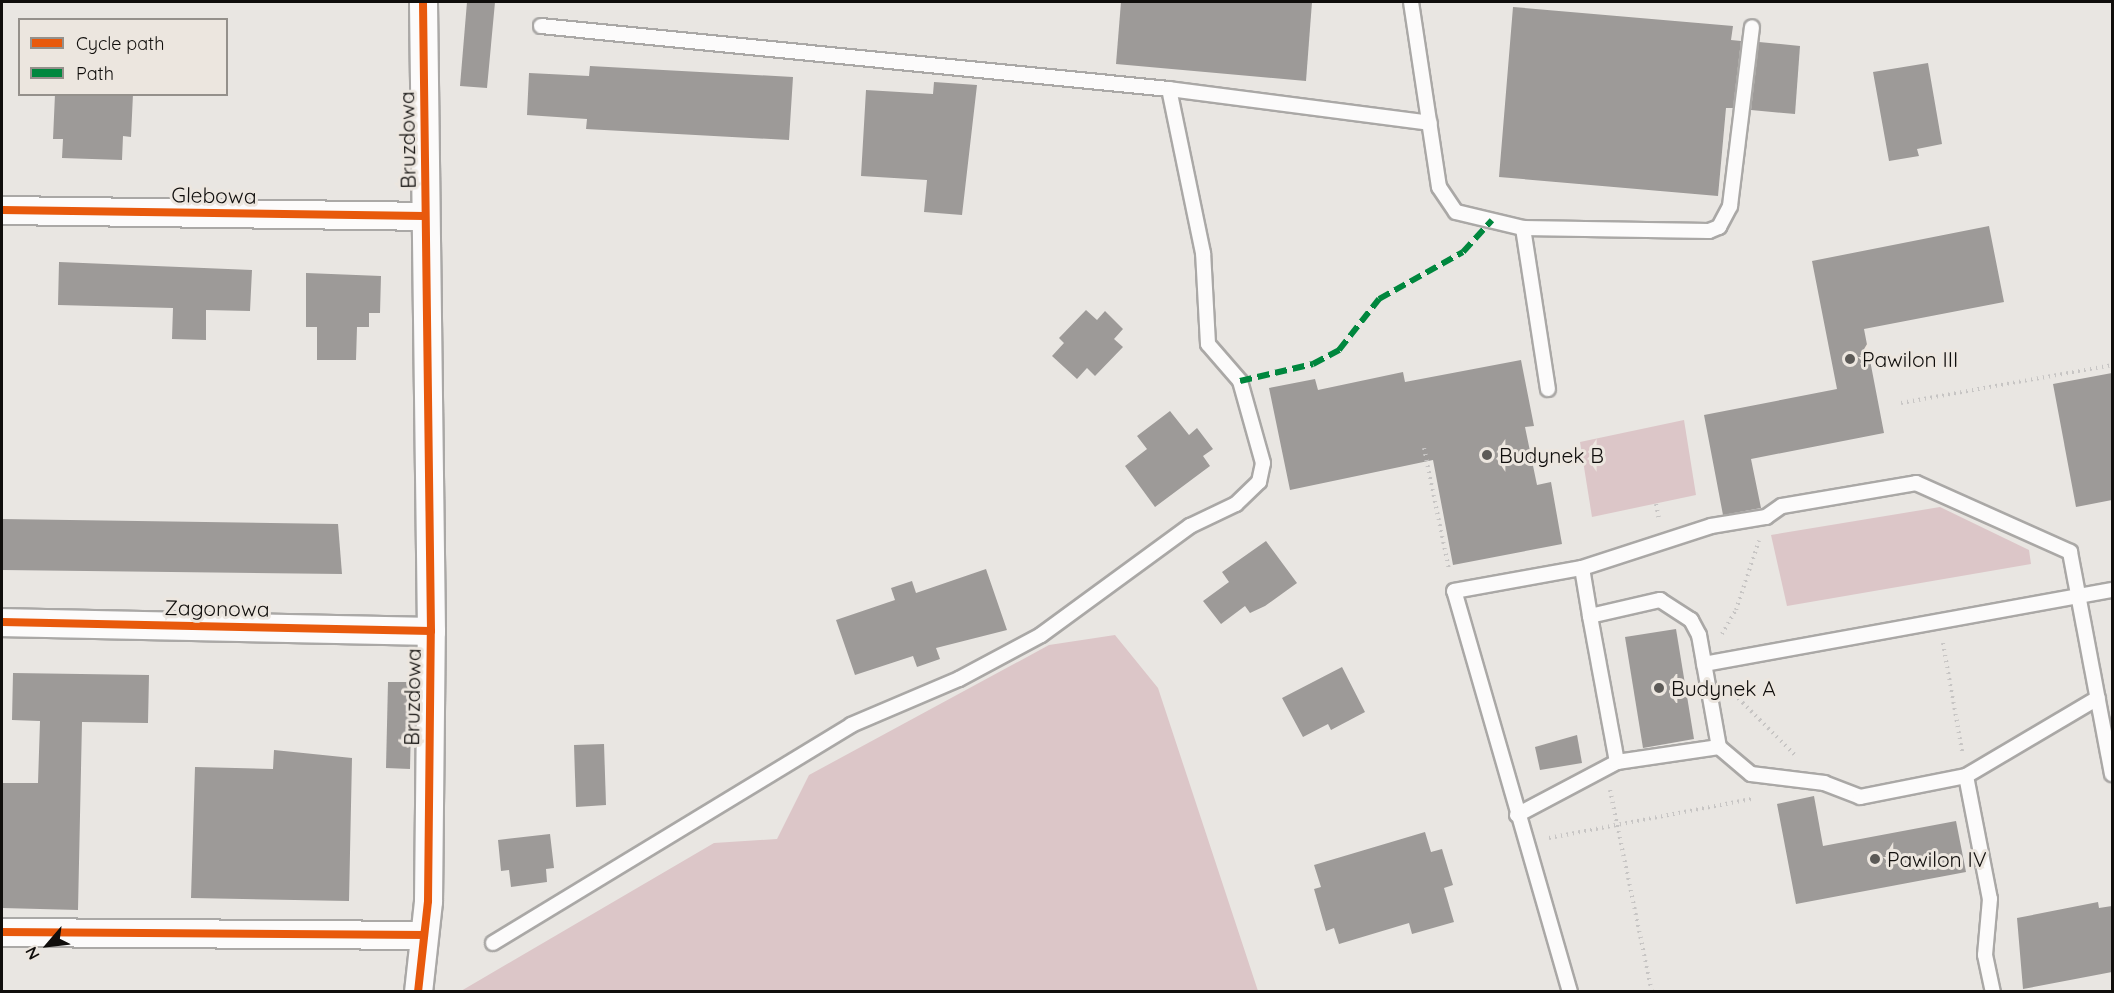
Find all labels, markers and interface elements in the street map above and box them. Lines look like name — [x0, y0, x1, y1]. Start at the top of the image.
legend — [18, 18, 228, 96]
text: Cycle path — [76, 32, 164, 55]
text: Path — [76, 62, 114, 85]
street label: Bruzdowa — [394, 91, 420, 189]
street label: Glebowa — [171, 182, 257, 208]
place label: Pawilon III — [1862, 346, 1958, 372]
marker: Pawilon III — [1843, 352, 1857, 366]
place label: Budynek B — [1499, 442, 1604, 468]
marker: Budynek B — [1480, 448, 1494, 462]
street label: Zagonowa — [164, 594, 270, 622]
street label: Bruzdowa — [399, 648, 425, 746]
place label: Budynek A — [1671, 675, 1776, 701]
marker: Budynek A — [1652, 681, 1666, 695]
place label: Pawilon IV — [1887, 846, 1987, 872]
marker: Pawilon IV — [1868, 852, 1882, 866]
north arrow — [18, 915, 78, 975]
text: N — [21, 944, 44, 963]

